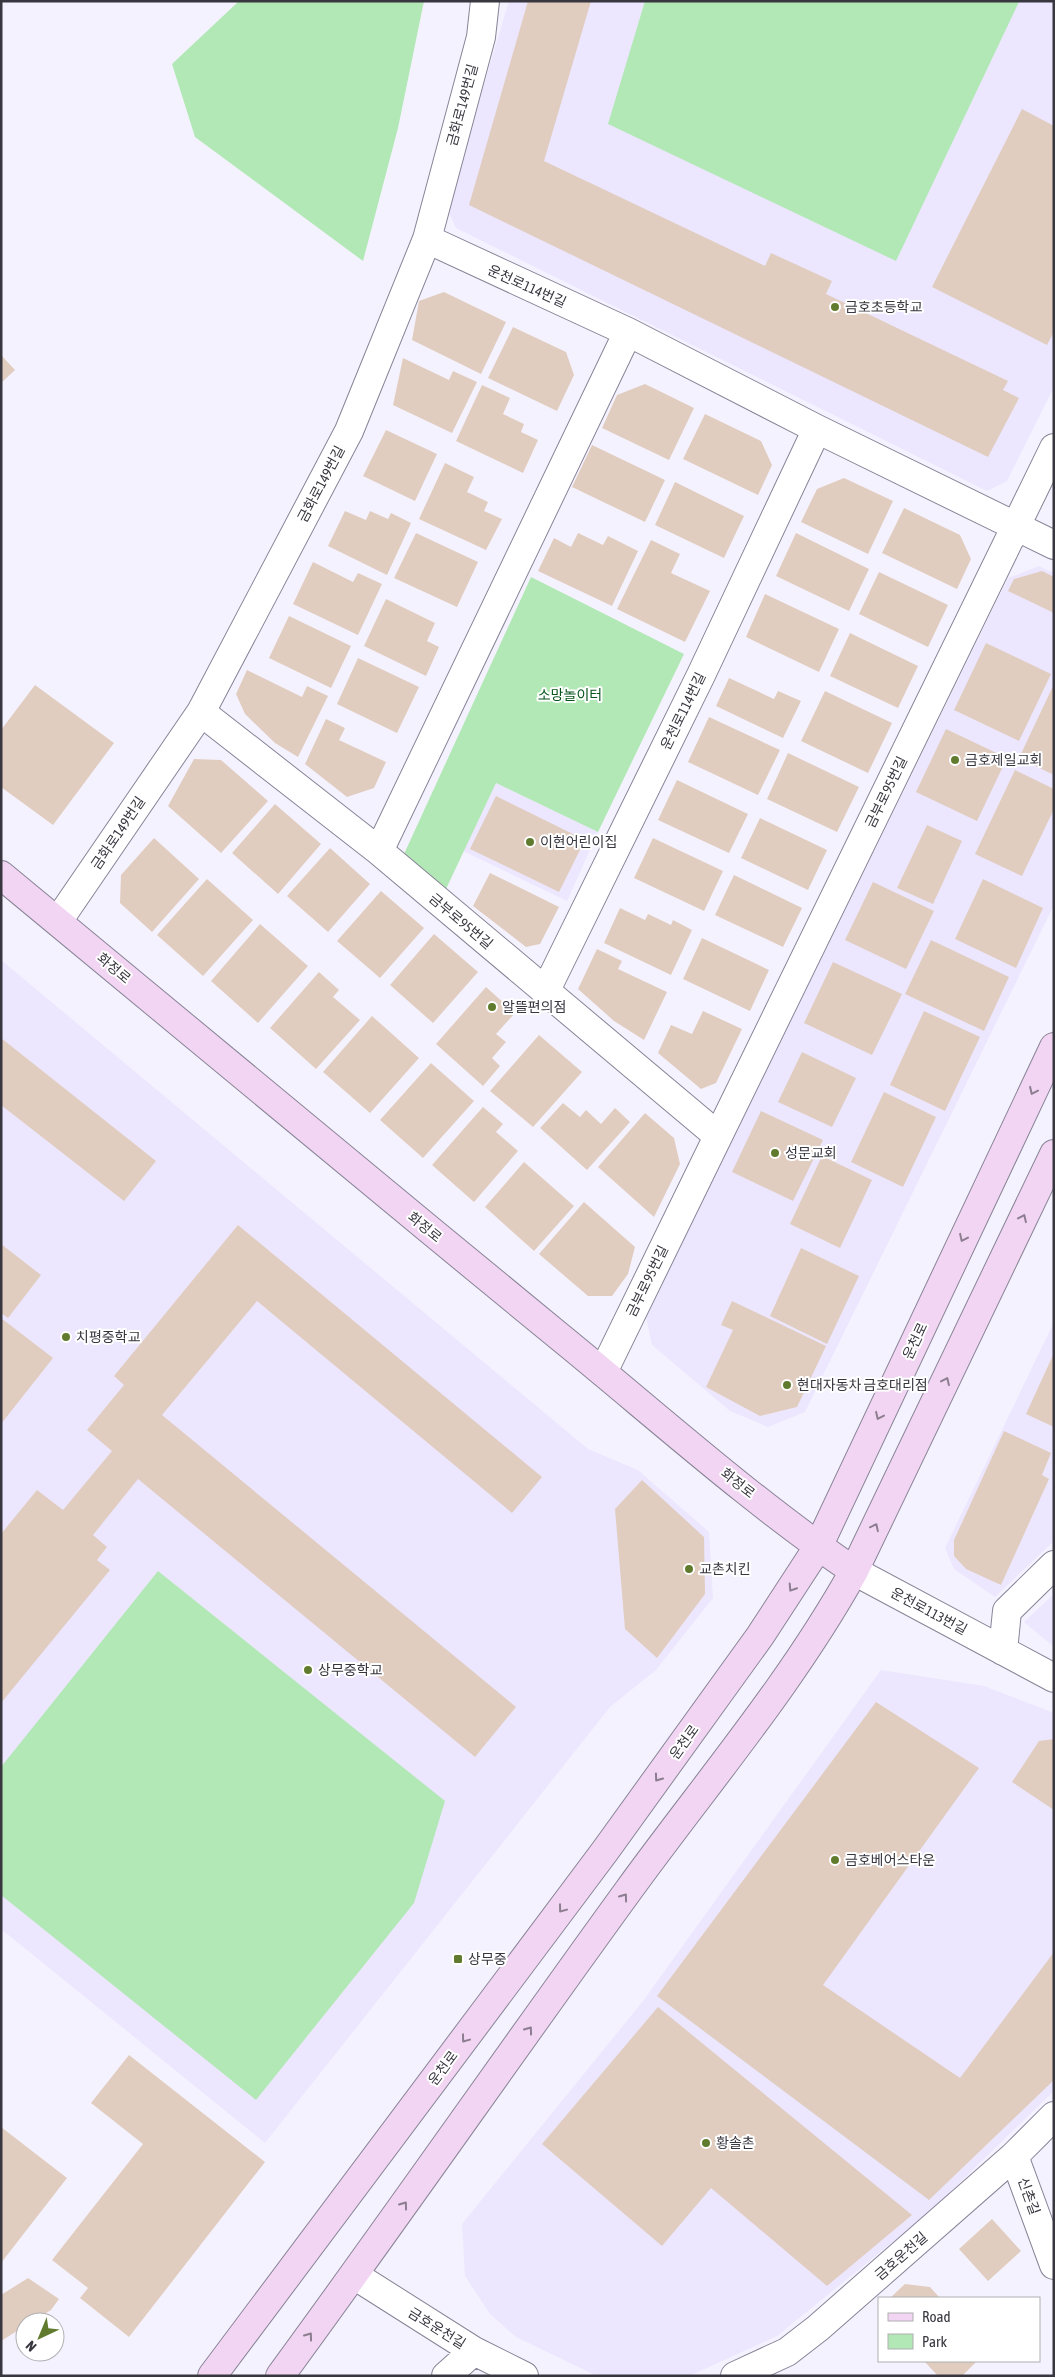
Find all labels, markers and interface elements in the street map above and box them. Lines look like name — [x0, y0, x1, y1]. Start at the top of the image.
street label: 금화로149번길 — [443, 62, 481, 148]
street label: 운천로114번길 — [485, 262, 569, 310]
place label: 금호초등학교 — [845, 299, 922, 315]
marker: 금호초등학교 — [829, 301, 841, 313]
street label: 금화로149번길 — [294, 443, 348, 525]
street label: 운천로114번길 — [657, 670, 709, 752]
park label: 소망놀이터 — [538, 687, 602, 703]
place label: 금호제일교회 — [965, 752, 1042, 768]
street label: 금부로95번길 — [862, 754, 910, 830]
marker: 금호제일교회 — [949, 754, 961, 766]
street label: 금화로149번길 — [88, 794, 148, 872]
place label: 이현어린이집 — [540, 834, 617, 850]
marker: 이현어린이집 — [524, 836, 536, 848]
street label: 금부로95번길 — [426, 890, 496, 952]
street label: 화정로 — [94, 949, 134, 987]
place label: 알뜰편의점 — [502, 999, 566, 1015]
marker: 알뜰편의점 — [486, 1001, 498, 1013]
one-way arrow — [1029, 1086, 1039, 1095]
place label: 성문교회 — [785, 1145, 837, 1161]
marker: 성문교회 — [769, 1147, 781, 1159]
street label: 화정로 — [405, 1209, 445, 1245]
one-way arrow — [1017, 1214, 1027, 1223]
one-way arrow — [959, 1233, 970, 1242]
street label: 금부로95번길 — [623, 1243, 671, 1319]
street label: 운천로 — [900, 1320, 930, 1362]
place label: 치평중학교 — [76, 1329, 141, 1345]
marker: 치평중학교 — [60, 1331, 72, 1343]
place label: 현대자동차 금호대리점 — [797, 1377, 928, 1393]
one-way arrow — [939, 1377, 950, 1386]
marker: 현대자동차 금호대리점 — [781, 1379, 793, 1391]
one-way arrow — [875, 1411, 885, 1420]
street label: 화정로 — [718, 1465, 758, 1501]
one-way arrow — [869, 1524, 879, 1533]
place label: 교촌치킨 — [699, 1561, 751, 1577]
marker: 교촌치킨 — [683, 1563, 695, 1575]
one-way arrow — [788, 1582, 798, 1591]
street label: 운천로113번길 — [888, 1584, 970, 1638]
place label: 상무중학교 — [318, 1662, 383, 1678]
marker: 상무중학교 — [302, 1664, 314, 1676]
street label: 운천로 — [666, 1722, 702, 1762]
one-way arrow — [655, 1772, 664, 1782]
place label: 금호베어스타운 — [845, 1852, 935, 1868]
marker: 금호베어스타운 — [829, 1854, 841, 1866]
one-way arrow — [618, 1894, 626, 1903]
one-way arrow — [560, 1903, 568, 1912]
place label: 상무중 — [468, 1951, 507, 1967]
marker: 상무중 — [452, 1953, 464, 1965]
one-way arrow — [523, 2026, 532, 2036]
one-way arrow — [462, 2033, 471, 2043]
street label: 운천로 — [425, 2048, 461, 2088]
place label: 황솔촌 — [716, 2135, 755, 2151]
marker: 황솔촌 — [700, 2137, 712, 2149]
street label: 신촌길 — [1015, 2175, 1043, 2217]
one-way arrow — [398, 2201, 407, 2211]
street label: 금호운천길 — [871, 2229, 931, 2283]
legend — [878, 2297, 1040, 2362]
street label: 금호운천길 — [405, 2304, 469, 2352]
text: Road — [922, 2308, 951, 2325]
north arrow — [15, 2312, 65, 2362]
one-way arrow — [303, 2332, 312, 2342]
text: Park — [922, 2333, 947, 2350]
text: N — [22, 2338, 39, 2355]

